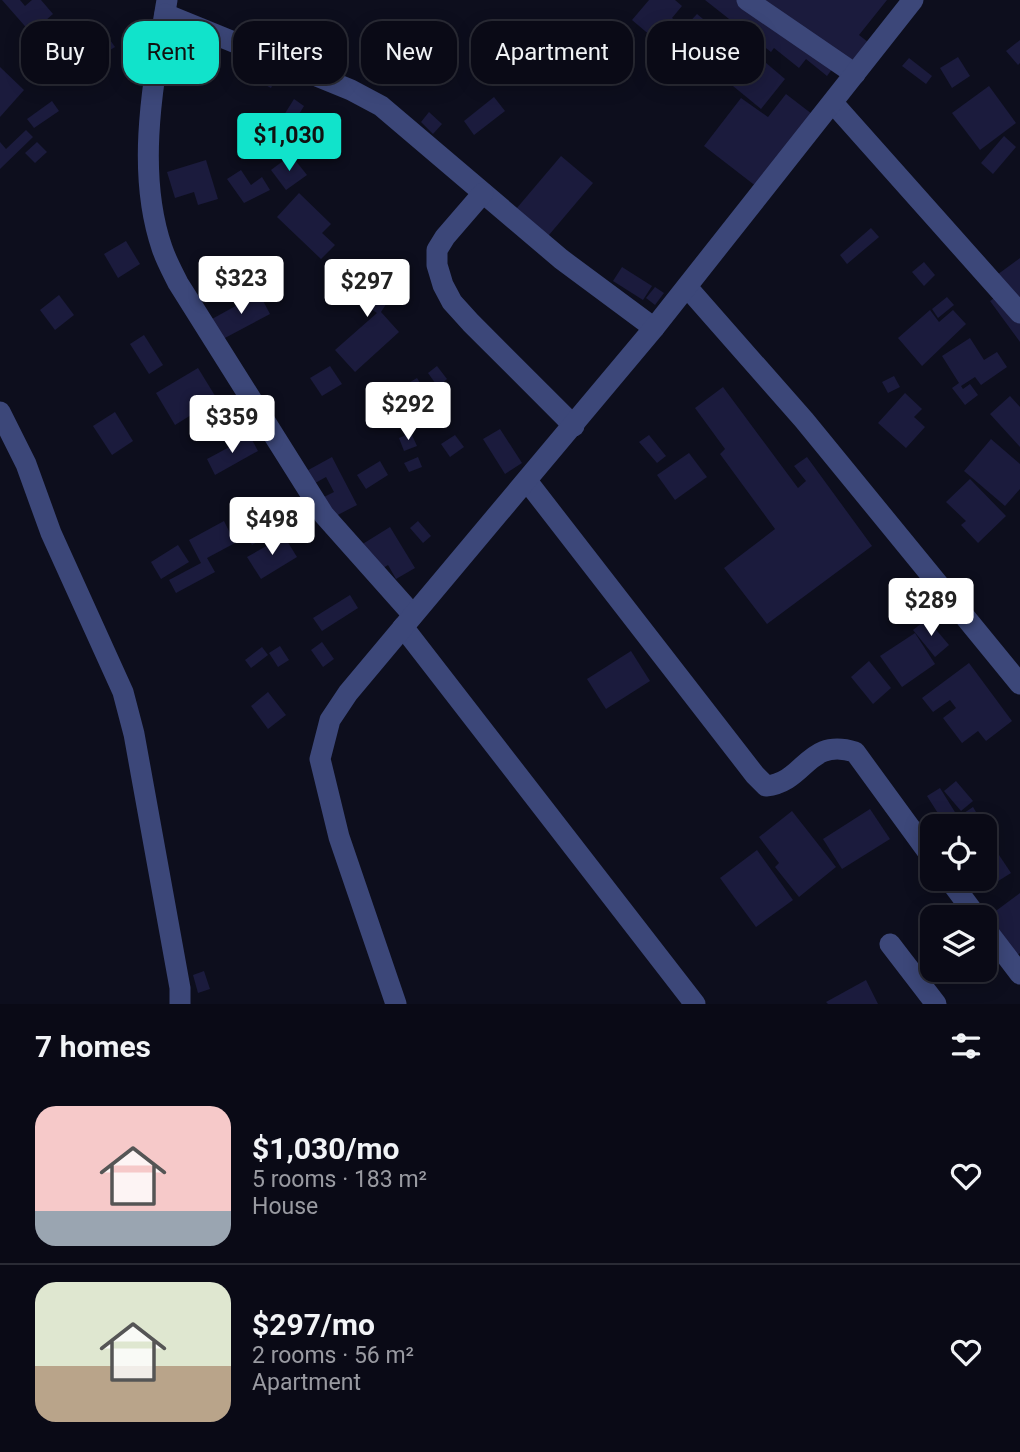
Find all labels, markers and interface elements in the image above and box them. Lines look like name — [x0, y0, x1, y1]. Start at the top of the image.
chip: Buy — [21, 21, 109, 84]
chip: Rent — [123, 21, 219, 84]
chip: Filters — [233, 21, 347, 84]
chip: New — [361, 21, 457, 84]
chip: Apartment — [471, 21, 633, 84]
chip: House — [647, 21, 764, 84]
pin: $1,030 — [232, 114, 346, 173]
text: $1,030 — [253, 122, 325, 149]
pin: $323 — [200, 256, 282, 316]
pin: $297 — [326, 260, 408, 319]
text: $323 — [215, 265, 267, 292]
text: $297 — [341, 268, 393, 295]
pin: $292 — [367, 382, 449, 442]
text: $292 — [382, 391, 434, 418]
pin: $359 — [191, 396, 273, 455]
text: $359 — [206, 404, 258, 431]
pin: $498 — [231, 498, 313, 557]
text: $498 — [246, 506, 298, 533]
pin: $289 — [890, 578, 972, 638]
text: $289 — [905, 587, 957, 614]
map controls — [920, 814, 997, 982]
button: locate — [920, 814, 997, 891]
button: layers — [920, 905, 997, 982]
icon: filters — [947, 1027, 985, 1065]
text: 7 homes — [35, 1029, 151, 1064]
text: $1,030/mo — [252, 1131, 400, 1166]
icon: home — [91, 1134, 175, 1218]
icon: heart — [947, 1157, 985, 1195]
text: 5 rooms · 183 m² — [252, 1166, 427, 1193]
text: House — [252, 1193, 318, 1220]
text: $297/mo — [252, 1307, 375, 1342]
icon: home — [91, 1310, 175, 1394]
icon: heart — [947, 1333, 985, 1371]
text: 2 rooms · 56 m² — [252, 1342, 414, 1369]
text: Apartment — [252, 1369, 361, 1396]

